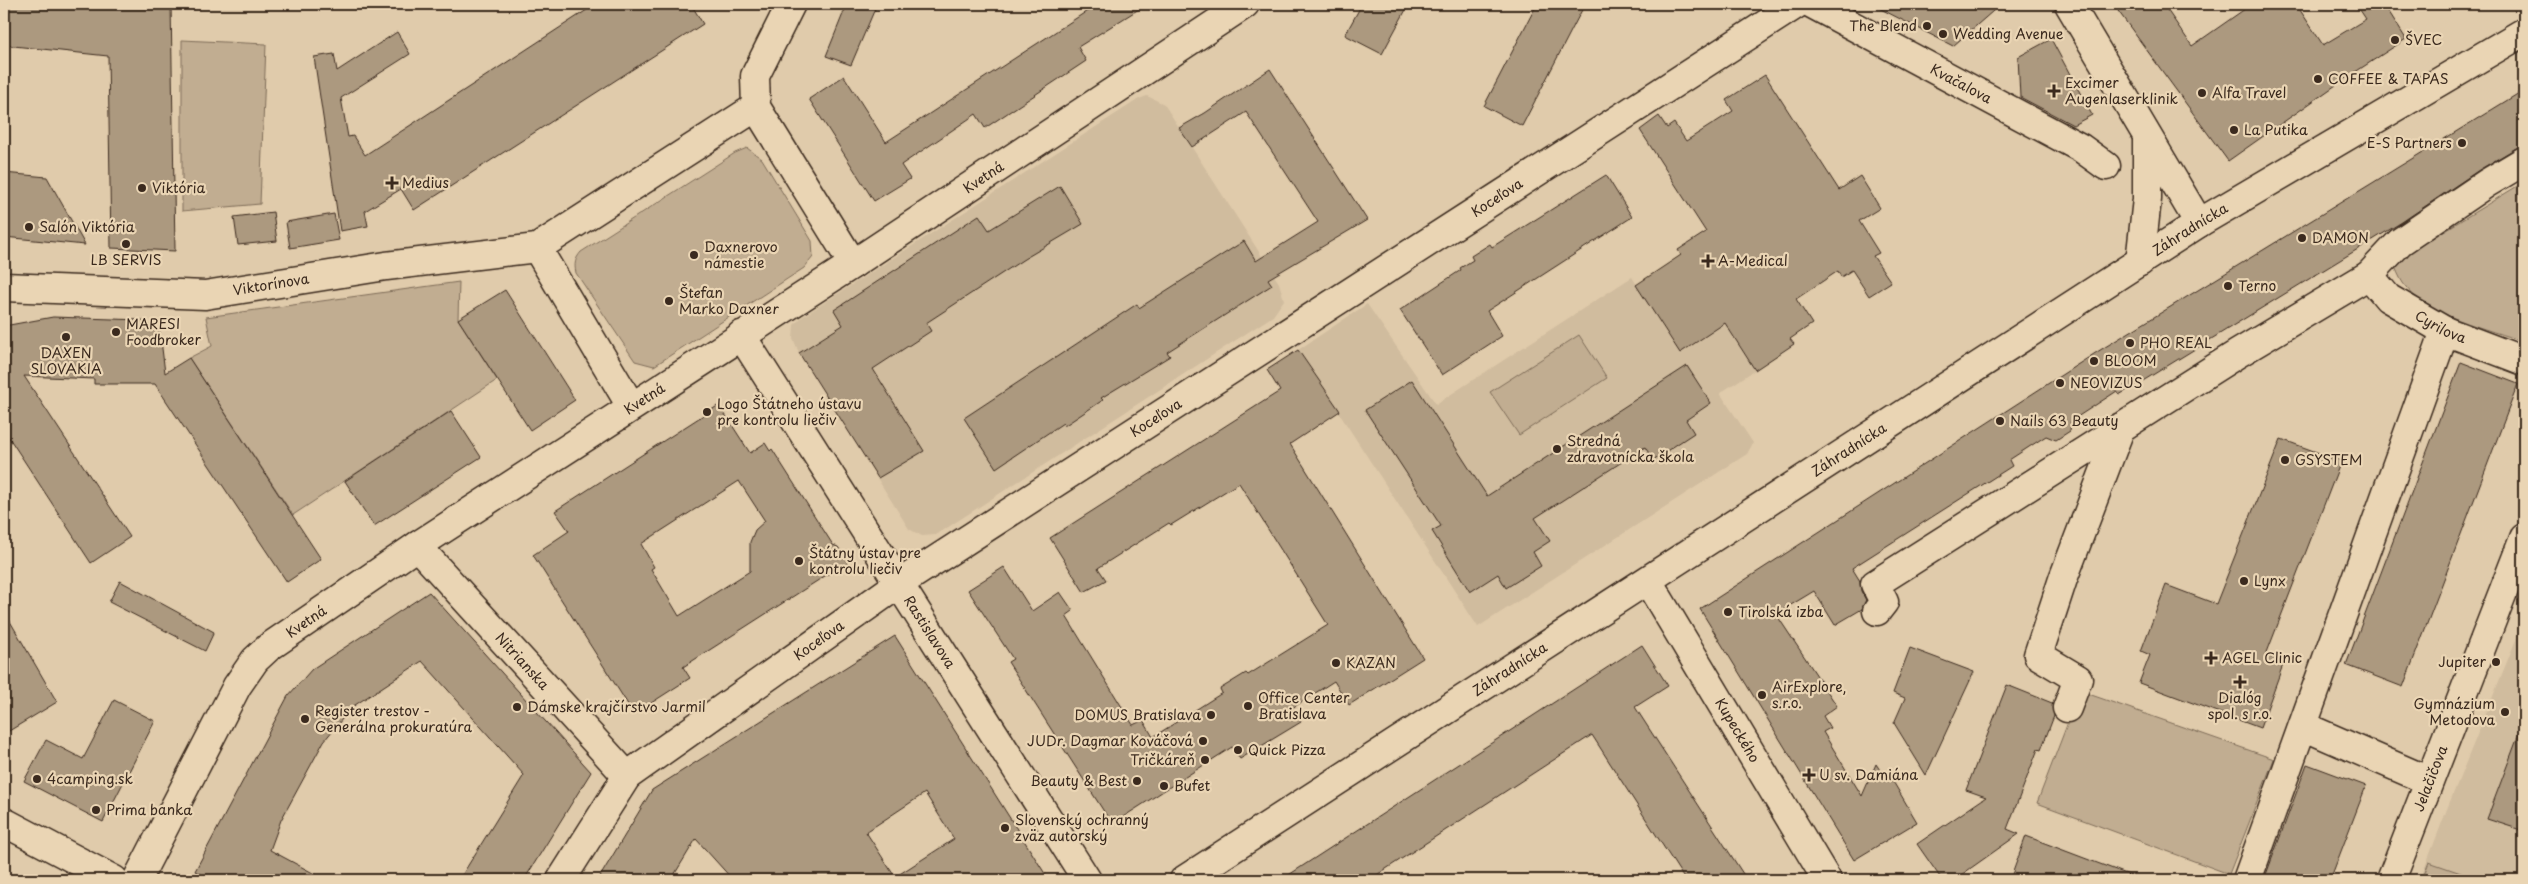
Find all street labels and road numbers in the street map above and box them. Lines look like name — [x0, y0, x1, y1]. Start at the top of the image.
street label: Kvačalova — [1927, 58, 1996, 109]
street label: Kvetná — [959, 156, 1008, 198]
street label: Koceľova — [1467, 172, 1527, 222]
street label: Záhradnícka — [2148, 197, 2232, 261]
street label: Viktorínova — [231, 267, 311, 300]
street label: Cyrilova — [2411, 305, 2470, 348]
street label: Kvetná — [620, 377, 669, 420]
street label: Koceľova — [1125, 393, 1186, 442]
street label: Záhradnícka — [1807, 417, 1891, 481]
street label: Rastislavova — [899, 591, 961, 673]
street label: Kvetná — [281, 600, 331, 643]
street label: Koceľova — [789, 614, 849, 665]
street label: Nitrianska — [491, 627, 555, 695]
street label: Záhradnícka — [1468, 636, 1551, 701]
street label: Kupeckého — [1710, 694, 1765, 766]
street label: Jelačičova — [2408, 742, 2453, 814]

